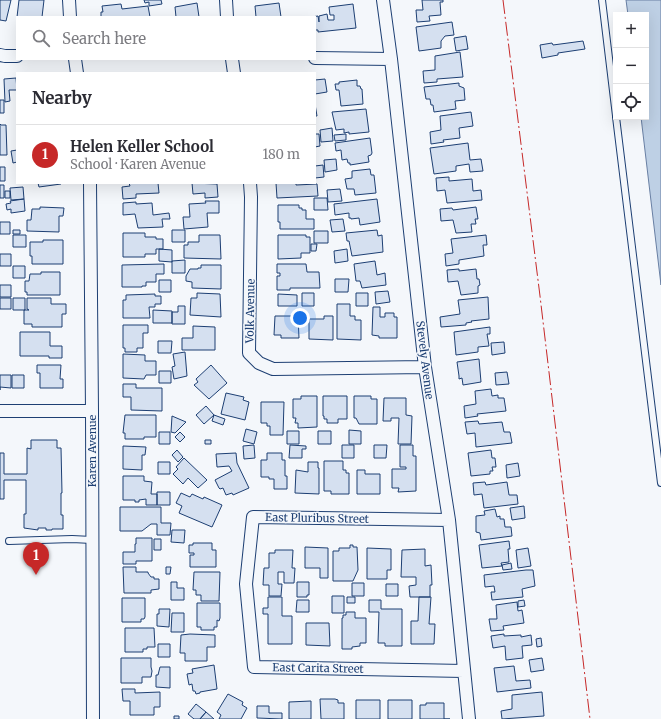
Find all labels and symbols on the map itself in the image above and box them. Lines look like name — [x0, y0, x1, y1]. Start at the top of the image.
street label: Volk Avenue — [242, 278, 258, 344]
your location — [290, 308, 310, 328]
street label: Stevely Avenue — [413, 320, 437, 400]
street label: Karen Avenue — [85, 414, 99, 487]
street label: East Pluribus Street — [265, 510, 370, 526]
pin: 1 — [23, 542, 49, 575]
street label: East Carita Street — [272, 660, 365, 676]

